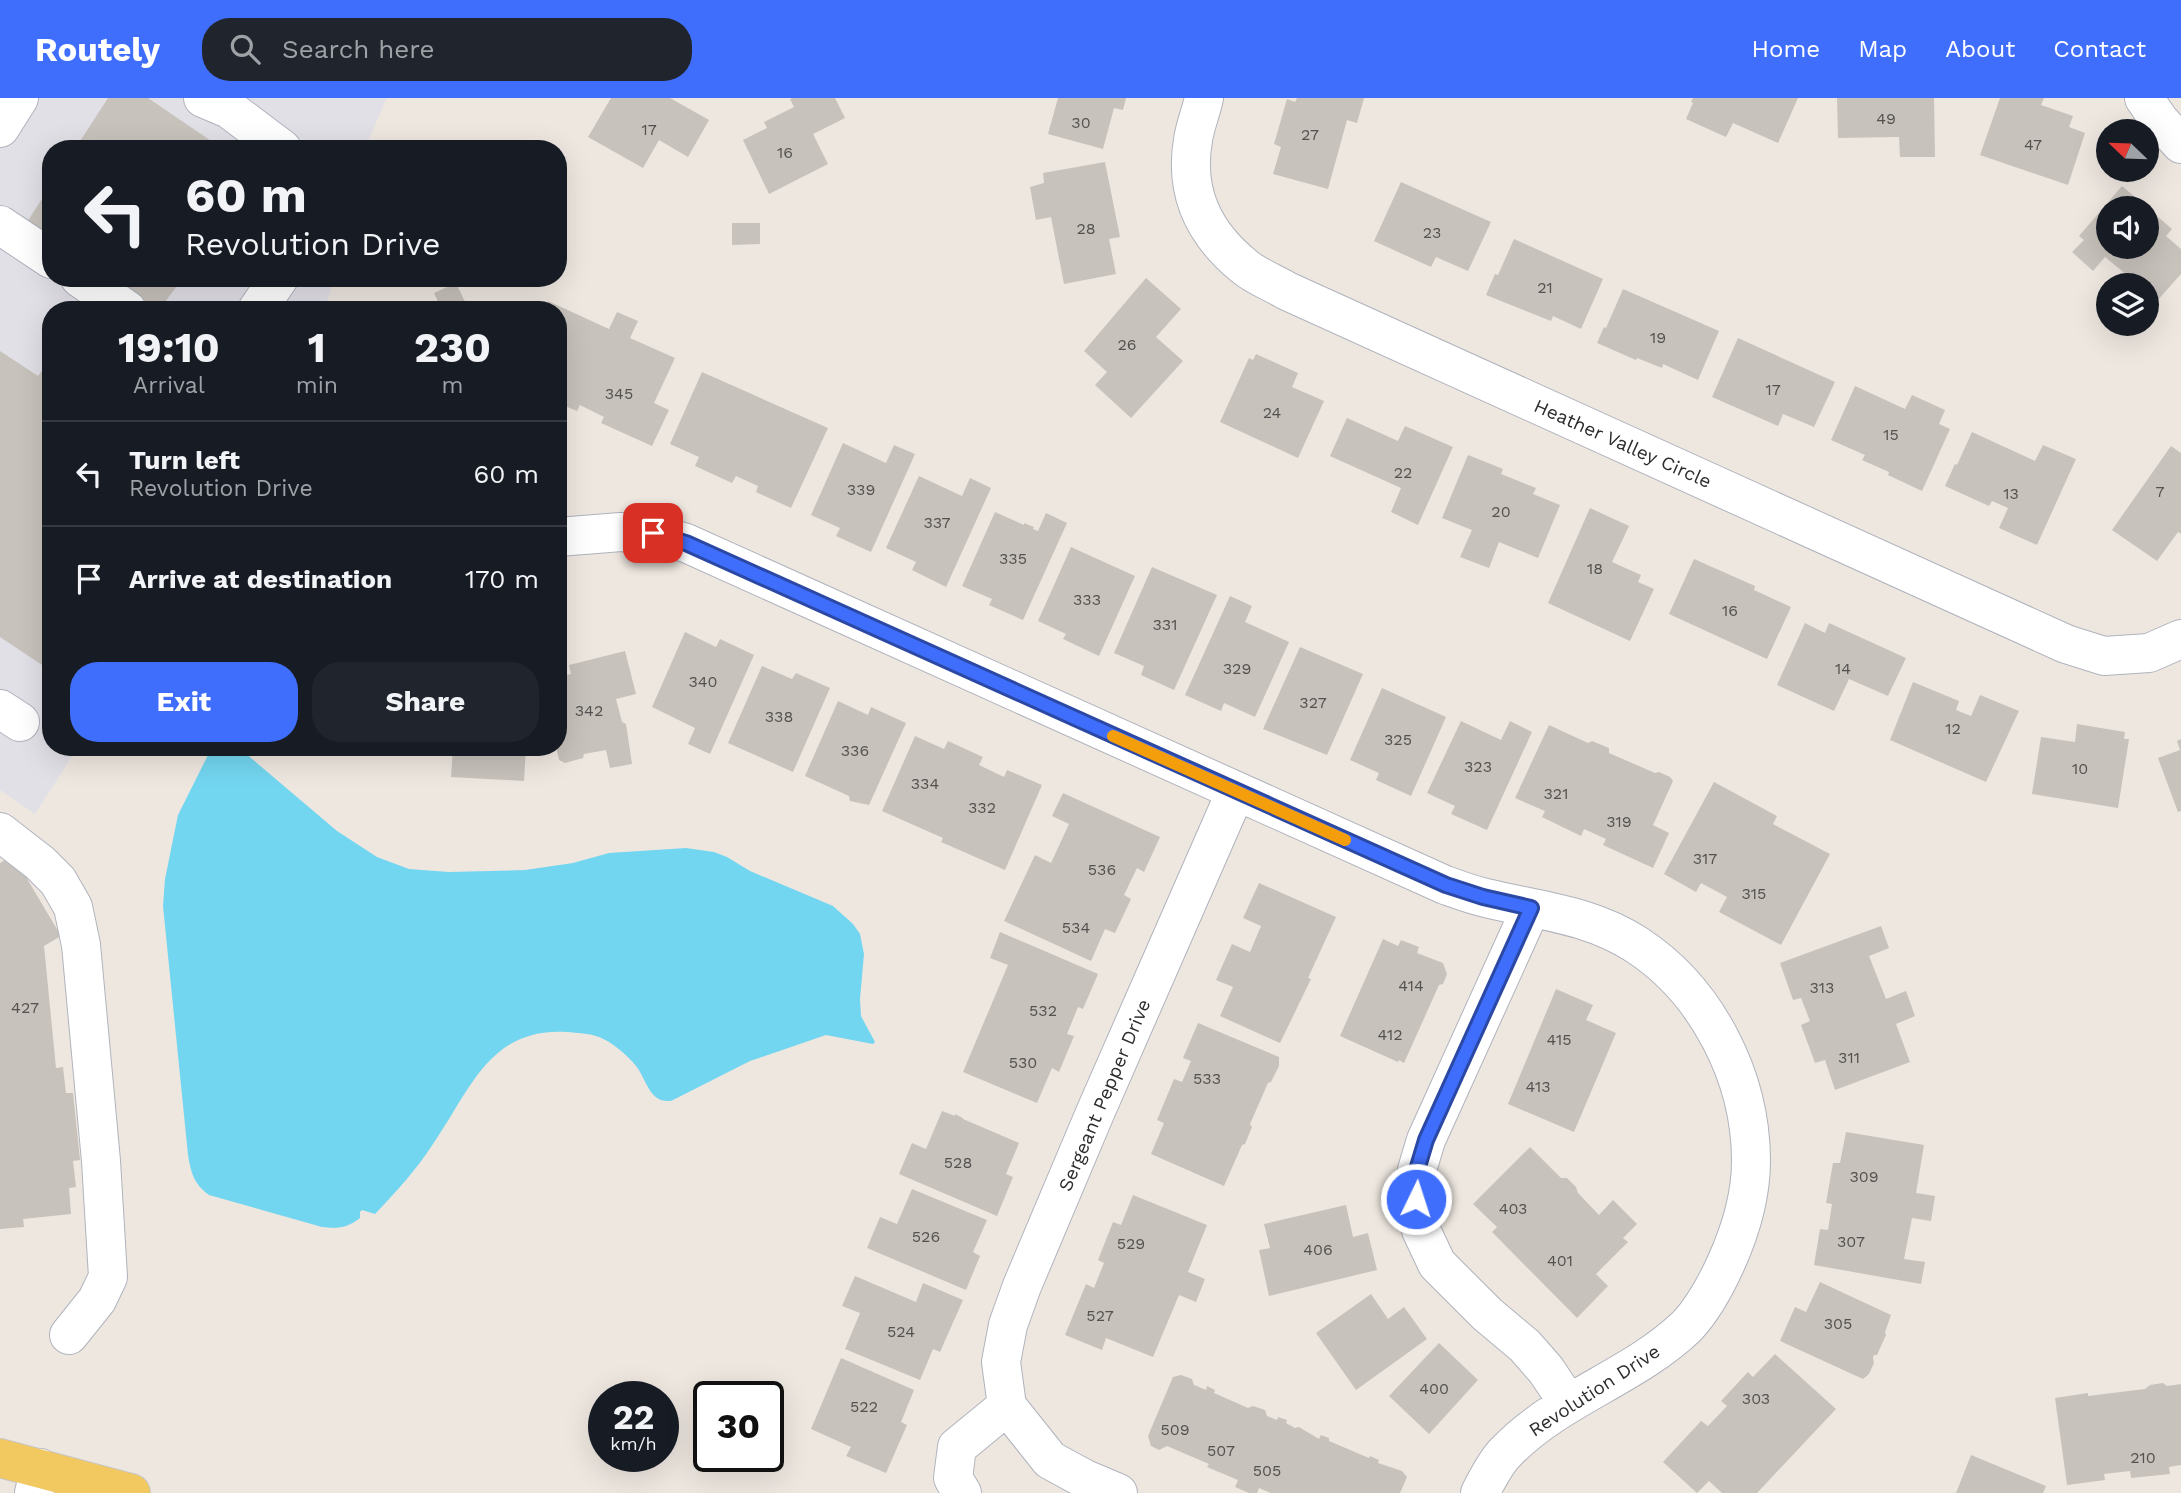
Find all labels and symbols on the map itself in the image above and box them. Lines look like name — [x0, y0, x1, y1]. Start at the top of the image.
house number: 49 — [1876, 109, 1896, 128]
house number: 30 — [1071, 113, 1091, 132]
north arrow — [2096, 119, 2160, 182]
house number: 17 — [641, 120, 657, 139]
house number: 27 — [1301, 125, 1319, 144]
house number: 47 — [2024, 135, 2042, 154]
house number: 16 — [777, 143, 793, 162]
house number: 28 — [1076, 219, 1096, 238]
house number: 23 — [1423, 223, 1441, 242]
house number: 21 — [1537, 278, 1553, 297]
house number: 19 — [1650, 328, 1666, 347]
house number: 26 — [1117, 335, 1137, 354]
house number: 17 — [1765, 380, 1781, 399]
house number: 345 — [605, 384, 633, 403]
street label: Heather Valley Circle — [1531, 394, 1715, 493]
house number: 24 — [1263, 403, 1282, 422]
house number: 15 — [1883, 425, 1899, 444]
house number: 22 — [1394, 463, 1412, 482]
house number: 339 — [847, 480, 875, 499]
house number: 7 — [2156, 482, 2165, 501]
house number: 13 — [2003, 484, 2019, 503]
house number: 20 — [1491, 502, 1511, 521]
pin — [623, 503, 683, 563]
house number: 337 — [924, 513, 951, 532]
house number: 335 — [999, 549, 1027, 568]
house number: 18 — [1587, 559, 1603, 578]
house number: 333 — [1073, 590, 1101, 609]
house number: 16 — [1722, 601, 1738, 620]
house number: 331 — [1153, 615, 1177, 634]
house number: 329 — [1223, 659, 1251, 678]
house number: 14 — [1835, 659, 1851, 678]
house number: 340 — [688, 672, 718, 691]
house number: 327 — [1299, 693, 1327, 712]
house number: 342 — [575, 701, 603, 720]
house number: 338 — [765, 707, 793, 726]
house number: 12 — [1945, 719, 1961, 738]
house number: 325 — [1384, 730, 1412, 749]
house number: 336 — [841, 741, 869, 760]
house number: 323 — [1464, 757, 1492, 776]
house number: 10 — [2072, 759, 2088, 778]
house number: 334 — [911, 774, 939, 793]
house number: 321 — [1544, 784, 1568, 803]
house number: 332 — [968, 798, 996, 817]
house number: 319 — [1606, 812, 1632, 831]
house number: 317 — [1693, 849, 1717, 868]
house number: 536 — [1088, 860, 1116, 879]
house number: 315 — [1742, 884, 1766, 903]
house number: 534 — [1062, 918, 1090, 937]
house number: 414 — [1398, 976, 1424, 995]
house number: 313 — [1810, 978, 1834, 997]
street label: Sergeant Pepper Drive — [1054, 996, 1155, 1195]
house number: 427 — [11, 998, 39, 1017]
house number: 532 — [1029, 1001, 1057, 1020]
house number: 412 — [1377, 1025, 1403, 1044]
house number: 415 — [1546, 1030, 1572, 1049]
house number: 311 — [1838, 1048, 1860, 1067]
house number: 530 — [1009, 1053, 1037, 1072]
house number: 533 — [1193, 1069, 1221, 1088]
house number: 413 — [1525, 1077, 1551, 1096]
house number: 528 — [944, 1153, 972, 1172]
position arrow — [1379, 1162, 1453, 1236]
house number: 309 — [1849, 1167, 1879, 1186]
house number: 403 — [1499, 1199, 1527, 1218]
house number: 526 — [912, 1227, 940, 1246]
house number: 307 — [1837, 1232, 1865, 1251]
house number: 529 — [1117, 1234, 1145, 1253]
house number: 406 — [1303, 1240, 1333, 1259]
house number: 401 — [1547, 1251, 1573, 1270]
house number: 527 — [1086, 1306, 1114, 1325]
house number: 305 — [1824, 1314, 1852, 1333]
house number: 524 — [887, 1322, 915, 1341]
street label: Revolution Drive — [1524, 1339, 1664, 1441]
house number: 400 — [1419, 1379, 1449, 1398]
speed limit sign: 30 — [693, 1381, 784, 1472]
house number: 303 — [1742, 1389, 1770, 1408]
house number: 522 — [850, 1397, 878, 1416]
house number: 509 — [1160, 1420, 1190, 1439]
house number: 507 — [1207, 1441, 1235, 1460]
house number: 210 — [2130, 1448, 2156, 1467]
house number: 505 — [1253, 1461, 1281, 1480]

